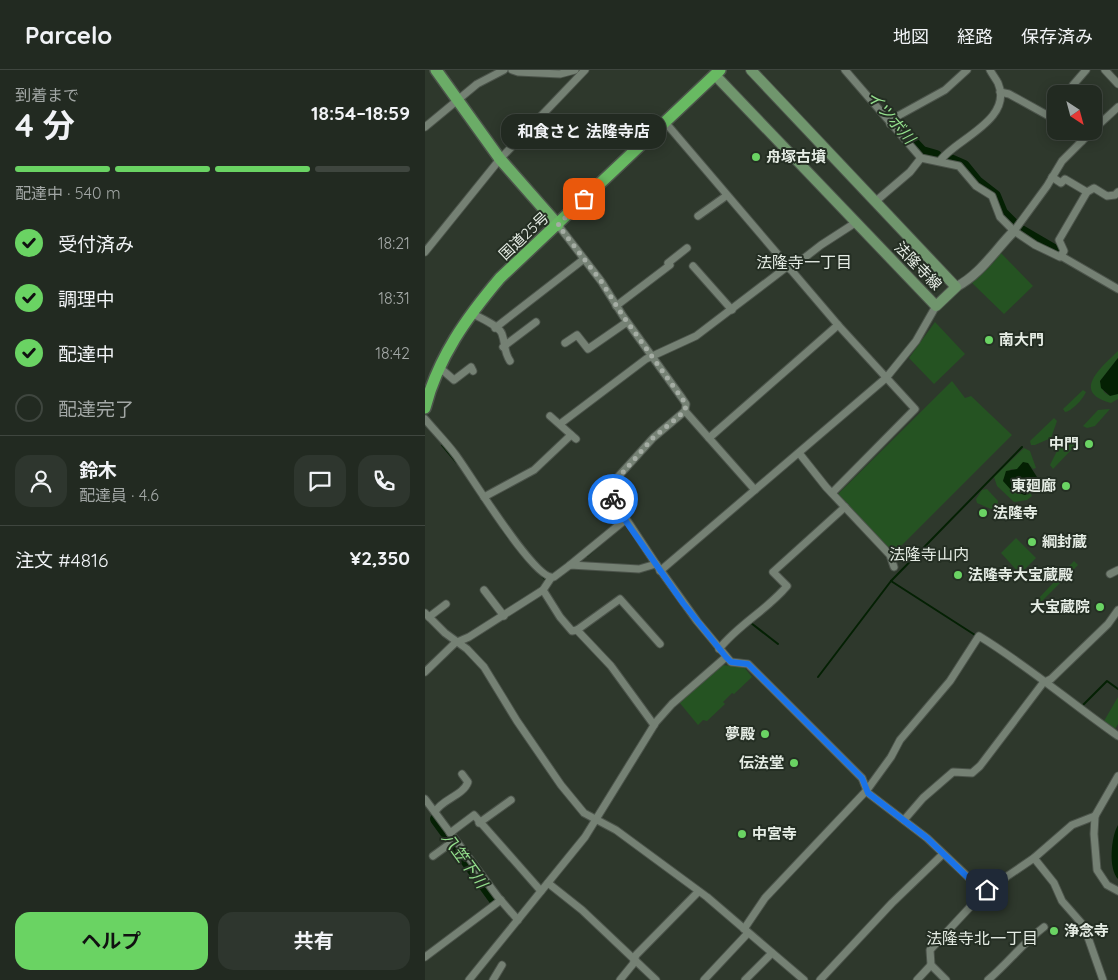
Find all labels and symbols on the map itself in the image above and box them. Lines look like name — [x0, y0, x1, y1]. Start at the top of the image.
north arrow — [1047, 85, 1103, 140]
water label: イツボ川 — [862, 86, 921, 149]
callout: 和食さと 法隆寺店 — [501, 114, 667, 149]
place label: 舟塚古墳 — [766, 147, 826, 166]
marker: 舟塚古墳 — [750, 151, 762, 163]
pin — [563, 178, 605, 220]
street label: 国道25号 — [495, 208, 553, 264]
street label: 法隆寺線 — [891, 237, 946, 294]
district label: 法隆寺一丁目 — [756, 252, 852, 272]
place label: 南大門 — [999, 330, 1044, 349]
marker: 南大門 — [983, 334, 995, 346]
place label: 中門 — [1049, 434, 1079, 453]
marker: 中門 — [1083, 438, 1095, 450]
courier — [588, 474, 638, 524]
place label: 東廻廊 — [1011, 476, 1056, 495]
marker: 東廻廊 — [1060, 480, 1072, 492]
place label: 法隆寺 — [993, 503, 1038, 522]
marker: 法隆寺 — [977, 507, 989, 519]
place label: 綱封蔵 — [1042, 532, 1087, 551]
marker: 綱封蔵 — [1026, 536, 1038, 548]
district label: 法隆寺山内 — [889, 544, 969, 564]
place label: 法隆寺大宝蔵殿 — [968, 565, 1073, 584]
marker: 法隆寺大宝蔵殿 — [952, 569, 964, 581]
place label: 大宝蔵院 — [1030, 597, 1090, 616]
marker: 大宝蔵院 — [1094, 601, 1106, 613]
place label: 夢殿 — [725, 724, 755, 743]
marker: 夢殿 — [759, 728, 771, 740]
place label: 伝法堂 — [739, 753, 784, 772]
marker: 伝法堂 — [788, 757, 800, 769]
place label: 中宮寺 — [752, 824, 797, 843]
water label: 八笠下川 — [438, 828, 493, 893]
marker: 中宮寺 — [736, 828, 748, 840]
pin — [966, 869, 1008, 911]
place label: 浄念寺 — [1064, 921, 1109, 940]
marker: 浄念寺 — [1048, 925, 1060, 937]
district label: 法隆寺北一丁目 — [926, 928, 1038, 948]

